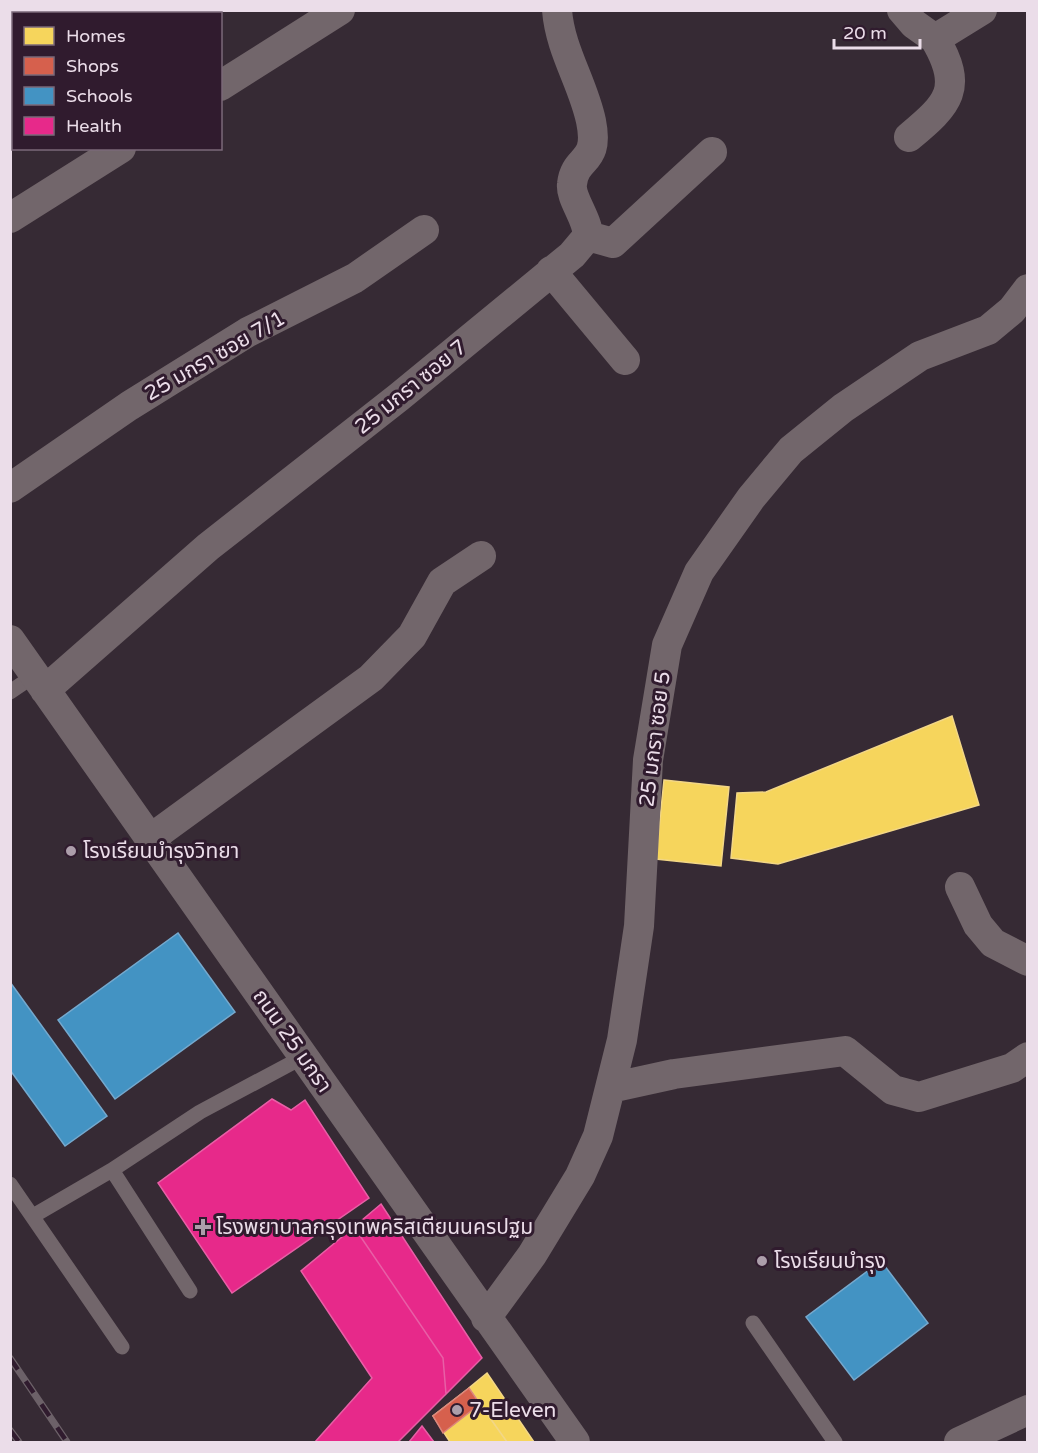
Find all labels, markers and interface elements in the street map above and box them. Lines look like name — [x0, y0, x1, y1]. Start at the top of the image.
legend — [12, 12, 222, 150]
scale bar — [834, 12, 920, 50]
text: 20 m — [843, 22, 887, 44]
text: Homes — [66, 25, 126, 47]
text: Shops — [66, 55, 119, 77]
text: Schools — [66, 85, 133, 107]
text: Health — [66, 115, 122, 137]
street label: 25 มกรา ซอย 7/1 — [140, 306, 290, 406]
street label: 25 มกรา ซอย 7 — [350, 334, 472, 440]
street label: 25 มกรา ซอย 5 — [634, 670, 676, 808]
place label: โรงเรียนบำรุงวิทยา — [83, 839, 239, 864]
marker: โรงเรียนบำรุงวิทยา — [64, 844, 78, 858]
street label: ถนน 25 มกรา — [247, 985, 337, 1097]
place label: โรงพยาบาลกรุงเทพคริสเตียนนครปฐม — [216, 1215, 533, 1240]
marker: โรงพยาบาลกรุงเทพคริสเตียนนครปฐม — [194, 1218, 212, 1236]
place label: โรงเรียนบำรุง — [774, 1249, 886, 1274]
marker: โรงเรียนบำรุง — [755, 1254, 769, 1268]
place label: 7-Eleven — [469, 1398, 556, 1423]
marker: 7-Eleven — [450, 1403, 464, 1417]

